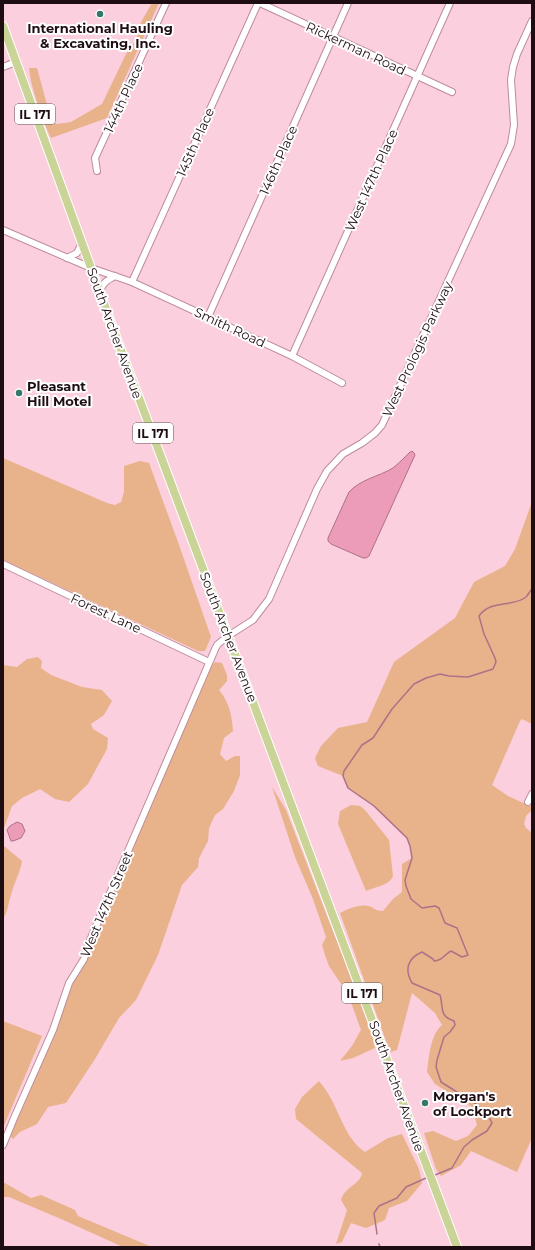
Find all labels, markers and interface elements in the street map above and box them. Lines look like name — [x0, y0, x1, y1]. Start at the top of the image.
marker: International Hauling & Excavating, Inc. — [95, 9, 105, 19]
street label: Rickerman Road — [304, 18, 408, 78]
place label: International Hauling & Excavating, Inc. — [27, 20, 173, 51]
street label: 144th Place — [100, 61, 146, 135]
road number: IL 171 — [15, 104, 55, 124]
street label: 145th Place — [173, 105, 217, 179]
street label: 146th Place — [256, 123, 300, 197]
street label: West 147th Place — [341, 126, 401, 233]
street label: South Archer Avenue — [84, 265, 146, 401]
street label: West Prologis Parkway — [379, 278, 456, 419]
street label: Smith Road — [192, 304, 268, 350]
place label: Pleasant Hill Motel — [27, 378, 91, 409]
marker: Pleasant Hill Motel — [14, 388, 24, 398]
road number: IL 171 — [133, 423, 173, 443]
street label: South Archer Avenue — [197, 570, 261, 705]
street label: Forest Lane — [68, 590, 144, 636]
street label: West 147th Street — [76, 849, 136, 959]
road number: IL 171 — [342, 983, 382, 1003]
street label: South Archer Avenue — [366, 1018, 428, 1154]
place label: Morgan's of Lockport — [433, 1088, 512, 1119]
marker: Morgan's of Lockport — [420, 1098, 430, 1108]

